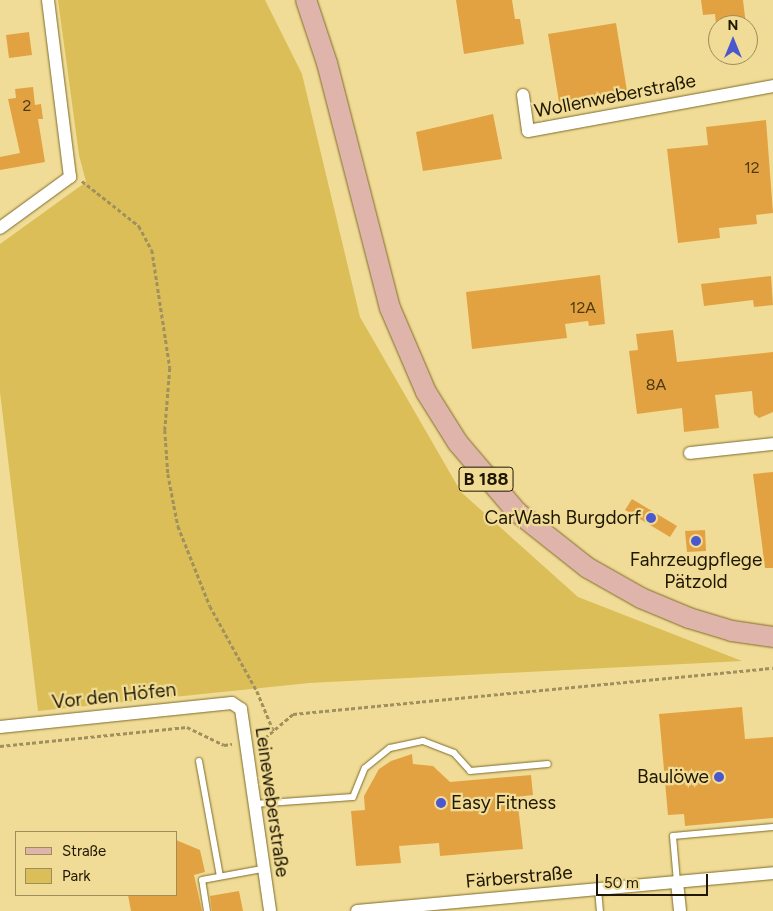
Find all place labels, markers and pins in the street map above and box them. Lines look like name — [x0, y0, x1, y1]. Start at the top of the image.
place label: CarWash Burgdorf — [485, 507, 641, 529]
marker: CarWash Burgdorf — [645, 512, 657, 524]
marker: Fahrzeugpflege Pätzold — [690, 535, 702, 547]
place label: Fahrzeugpflege Pätzold — [630, 549, 762, 593]
place label: Baulöwe — [637, 766, 709, 788]
marker: Baulöwe — [713, 771, 725, 783]
place label: Easy Fitness — [451, 792, 556, 814]
marker: Easy Fitness — [435, 797, 447, 809]

